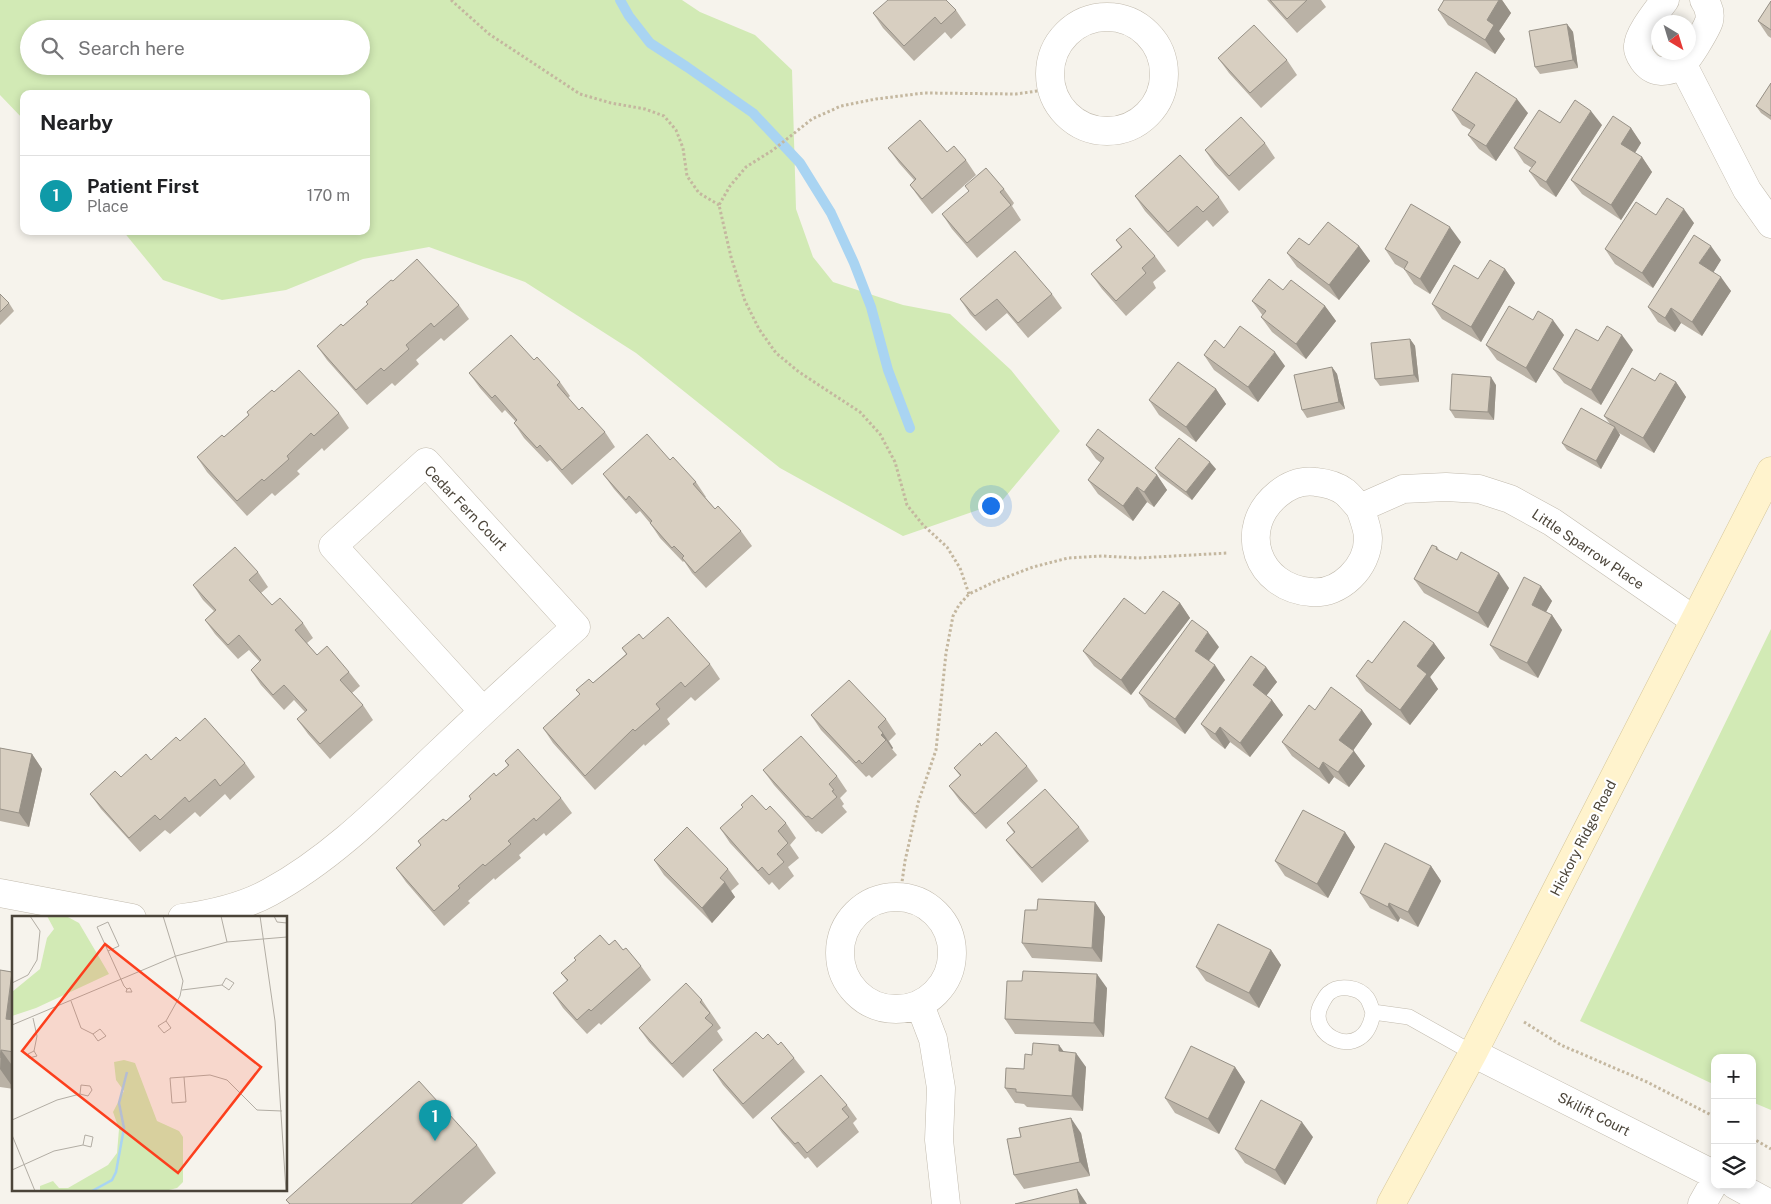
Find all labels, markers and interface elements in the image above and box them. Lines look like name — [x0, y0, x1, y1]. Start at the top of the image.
north arrow — [1651, 15, 1696, 60]
search box — [20, 20, 370, 75]
icon: search — [38, 34, 66, 62]
text: Search here — [78, 37, 185, 59]
text: Nearby — [40, 110, 113, 135]
text: Patient First — [87, 175, 199, 197]
text: 1 — [53, 186, 59, 205]
text: 170 m — [307, 186, 350, 205]
text: Place — [87, 197, 129, 216]
street label: Cedar Fern Court — [421, 462, 511, 554]
your location — [978, 493, 1004, 519]
street label: Little Sparrow Place — [1529, 506, 1647, 592]
street label: Hickory Ridge Road — [1547, 777, 1619, 899]
inset map — [12, 916, 288, 1192]
map controls — [1711, 1054, 1756, 1189]
button: + — [1711, 1054, 1756, 1099]
street label: Skilift Court — [1555, 1089, 1633, 1139]
button: − — [1711, 1099, 1756, 1144]
pin: 1 — [419, 1100, 451, 1141]
button: layers — [1711, 1144, 1756, 1189]

